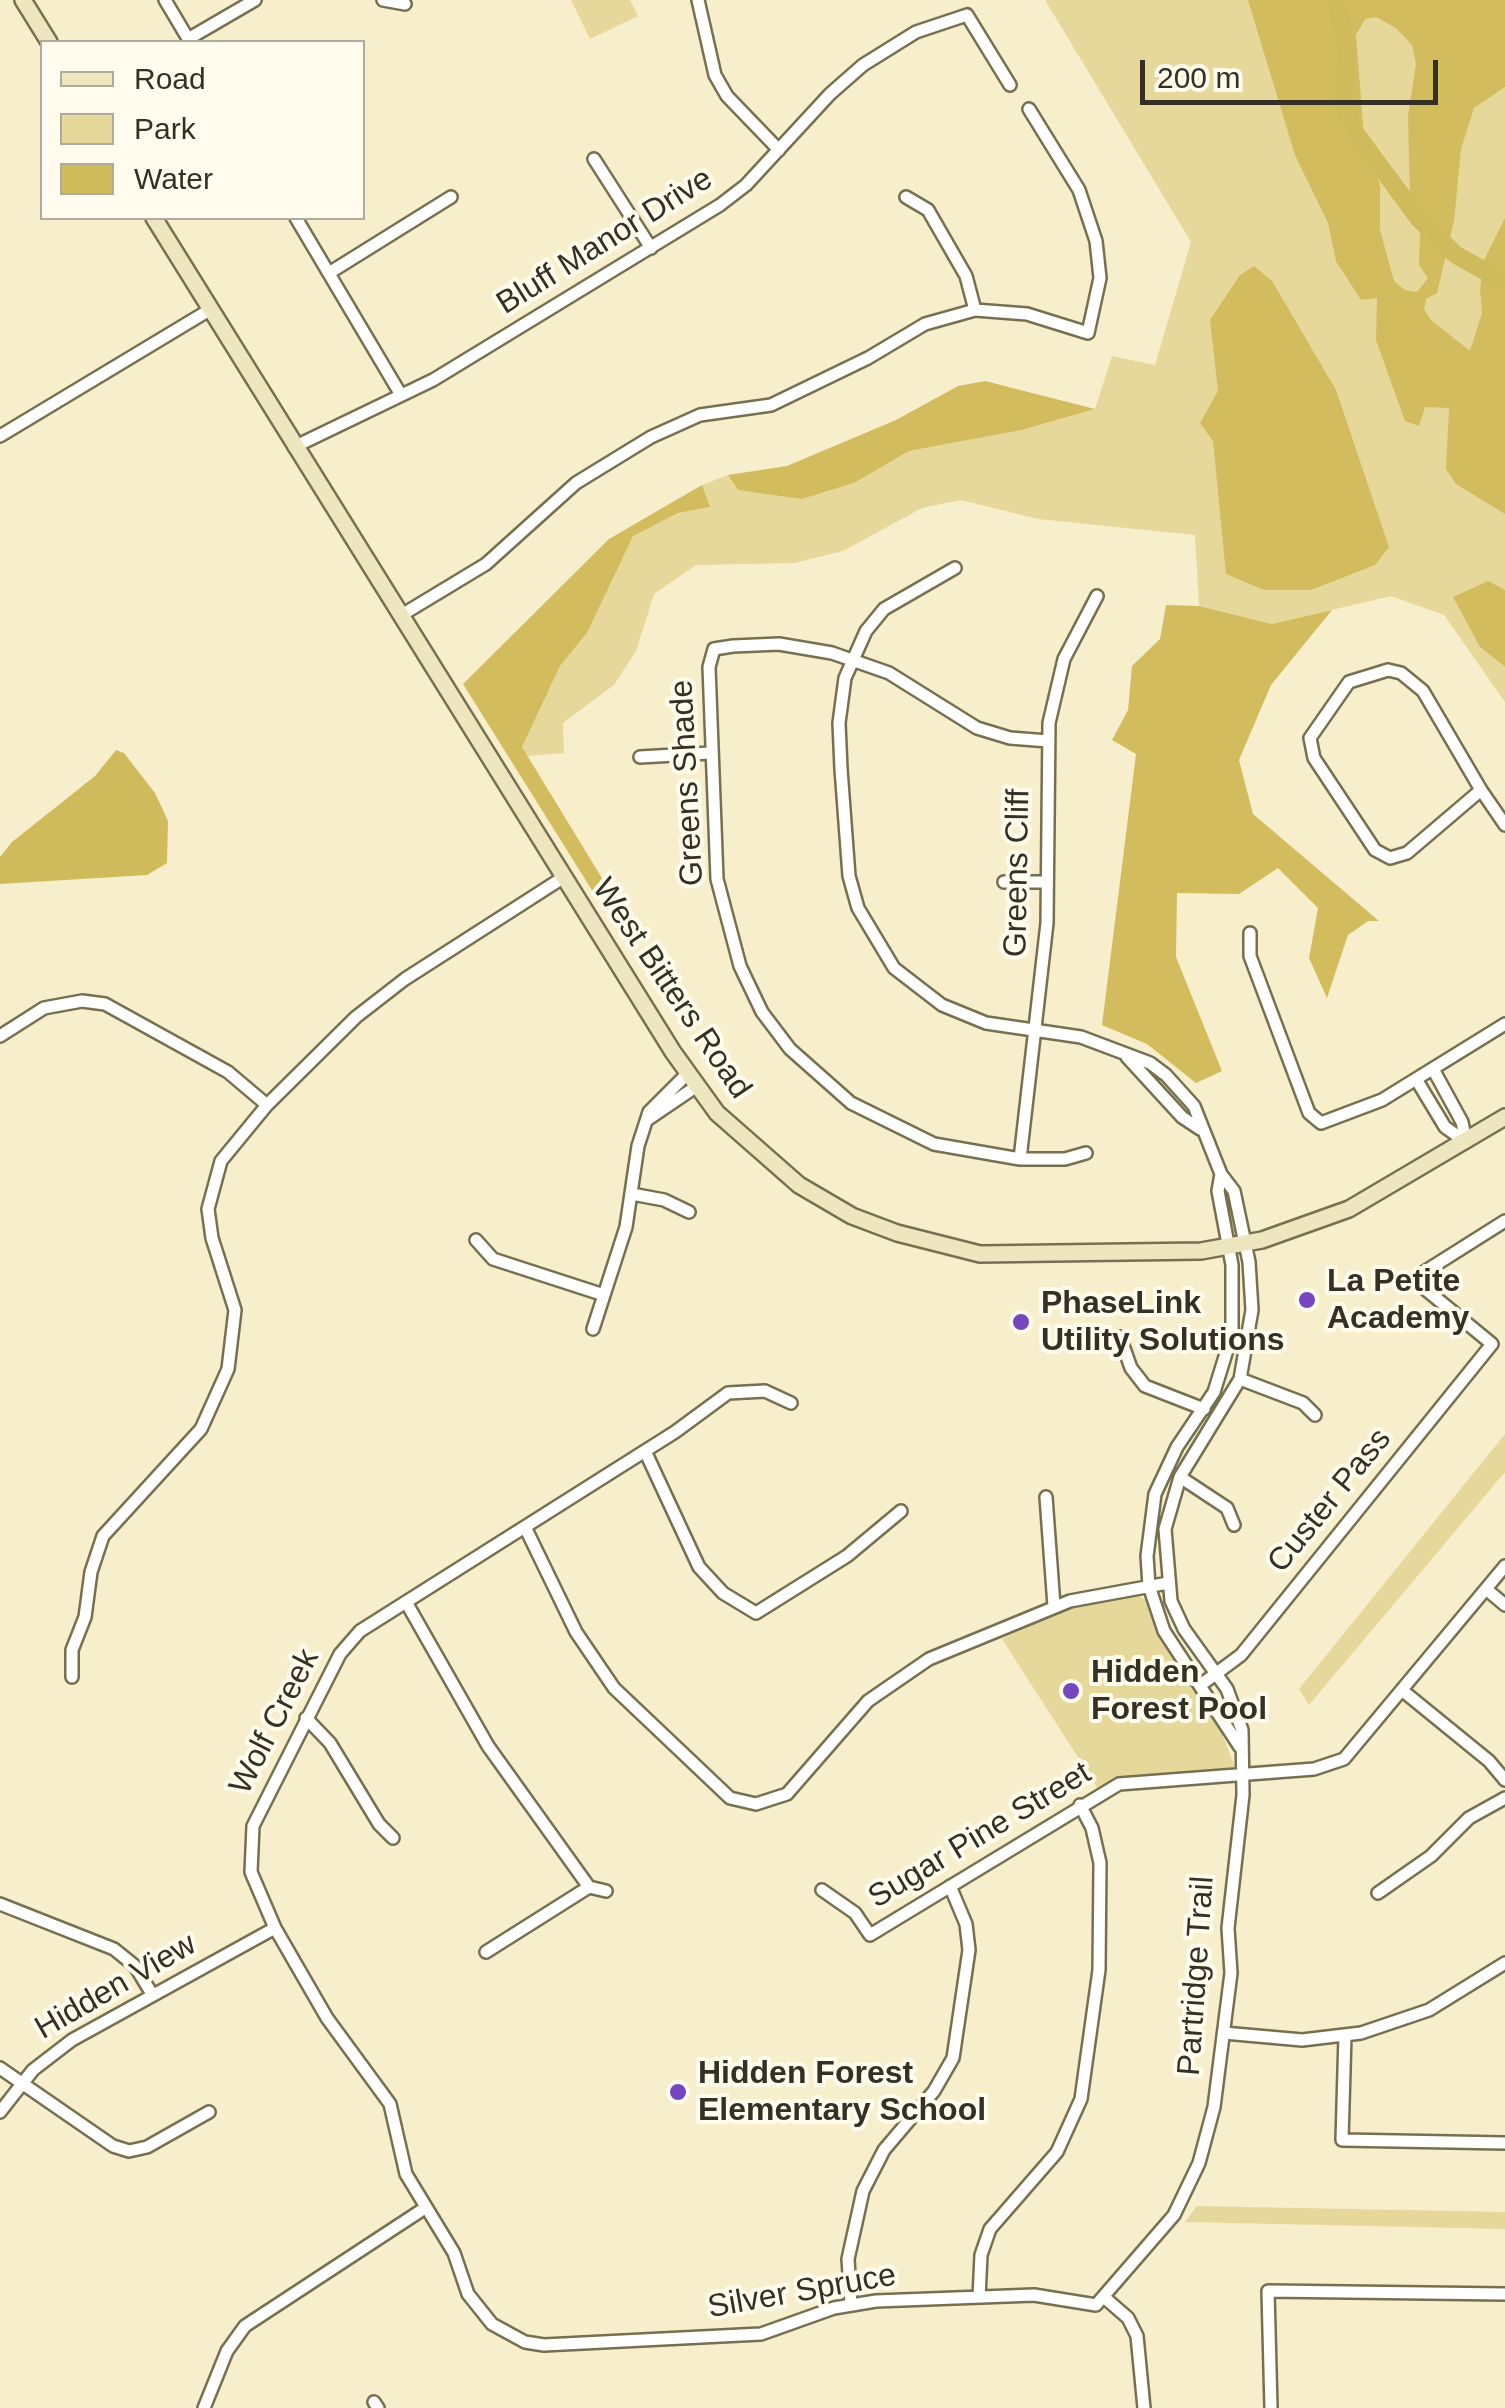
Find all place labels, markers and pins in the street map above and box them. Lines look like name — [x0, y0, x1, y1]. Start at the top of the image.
place label: La Petite Academy — [1327, 1263, 1469, 1338]
place label: PhaseLink Utility Solutions — [1041, 1285, 1285, 1360]
marker: La Petite Academy — [1296, 1289, 1318, 1311]
marker: PhaseLink Utility Solutions — [1010, 1311, 1032, 1333]
place label: Hidden Forest Pool — [1091, 1654, 1267, 1729]
marker: Hidden Forest Pool — [1060, 1680, 1082, 1702]
place label: Hidden Forest Elementary School — [698, 2055, 986, 2130]
marker: Hidden Forest Elementary School — [667, 2081, 689, 2103]

